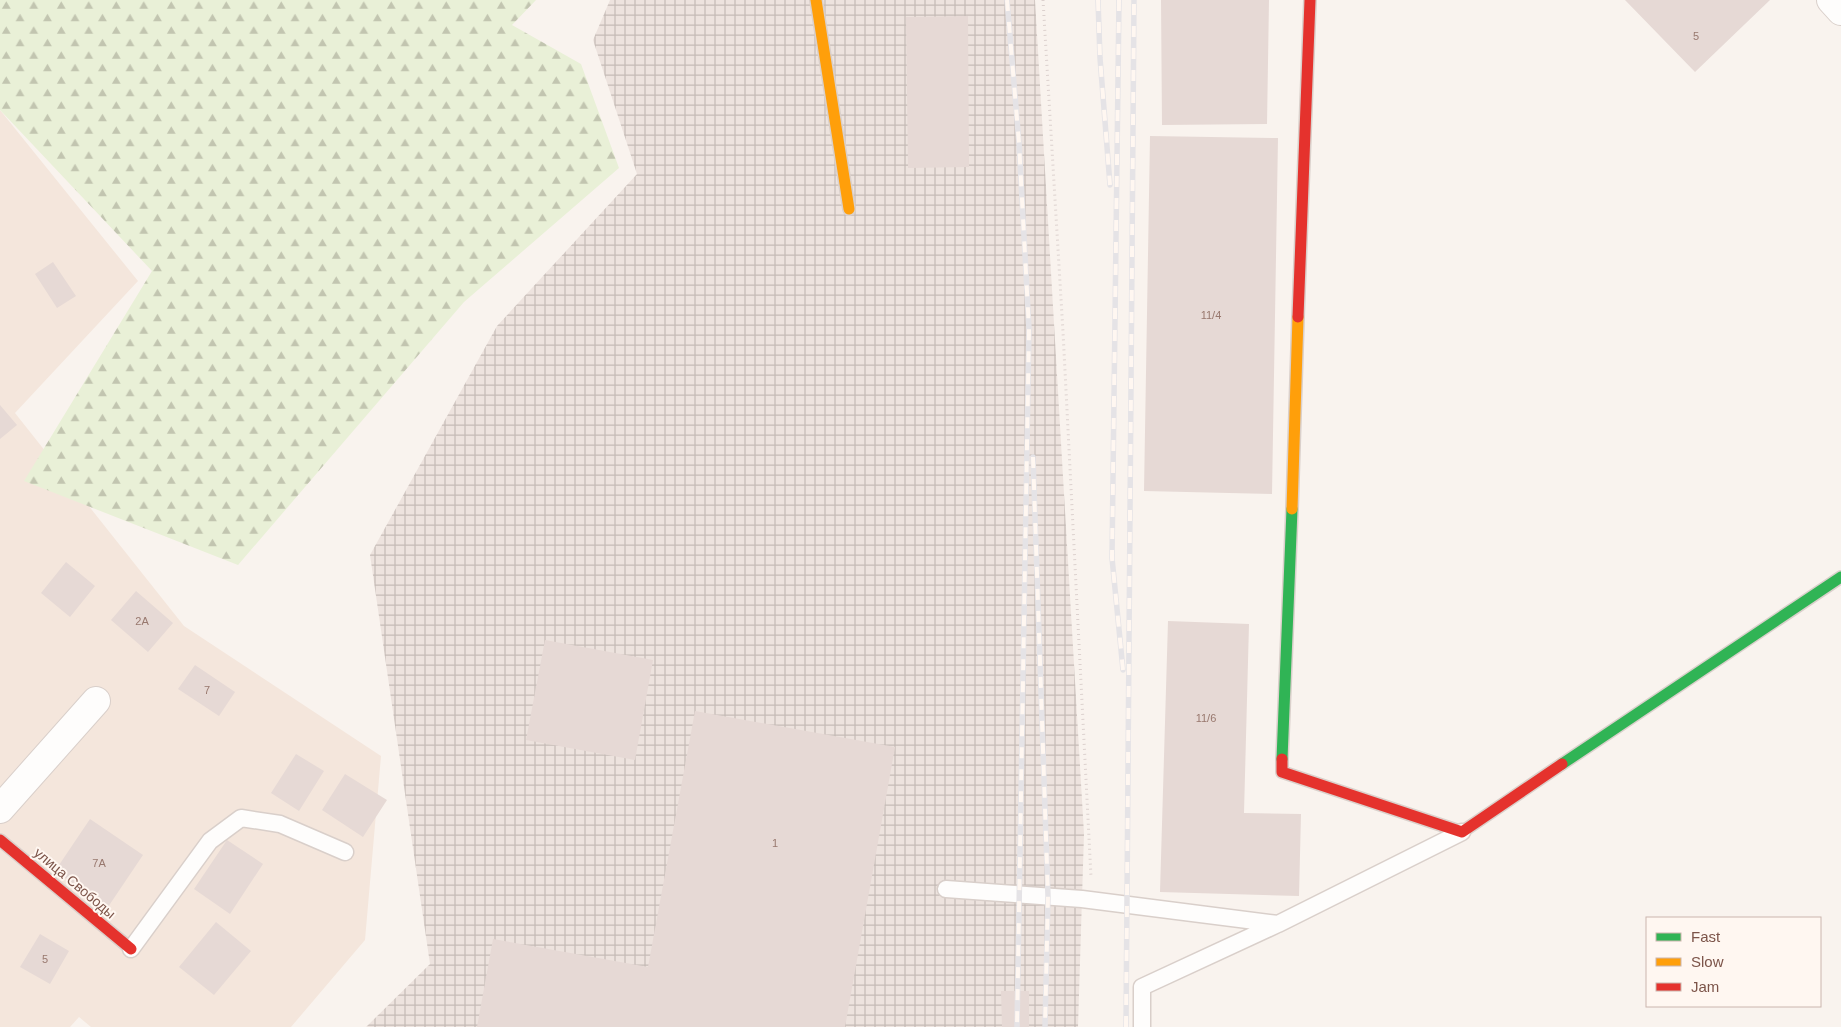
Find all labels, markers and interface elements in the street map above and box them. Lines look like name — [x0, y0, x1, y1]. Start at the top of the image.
house number: 5 — [1693, 30, 1699, 42]
house number: 11/4 — [1201, 309, 1221, 321]
house number: 2А — [135, 615, 149, 627]
house number: 7 — [204, 684, 210, 696]
house number: 11/6 — [1196, 712, 1216, 724]
house number: 1 — [772, 837, 778, 849]
street label: улица Свободы — [31, 844, 119, 922]
house number: 7А — [92, 857, 106, 869]
legend — [1646, 917, 1821, 1007]
text: Fast — [1691, 928, 1721, 945]
house number: 5 — [42, 953, 48, 965]
text: Slow — [1691, 953, 1724, 970]
text: Jam — [1691, 978, 1719, 995]

